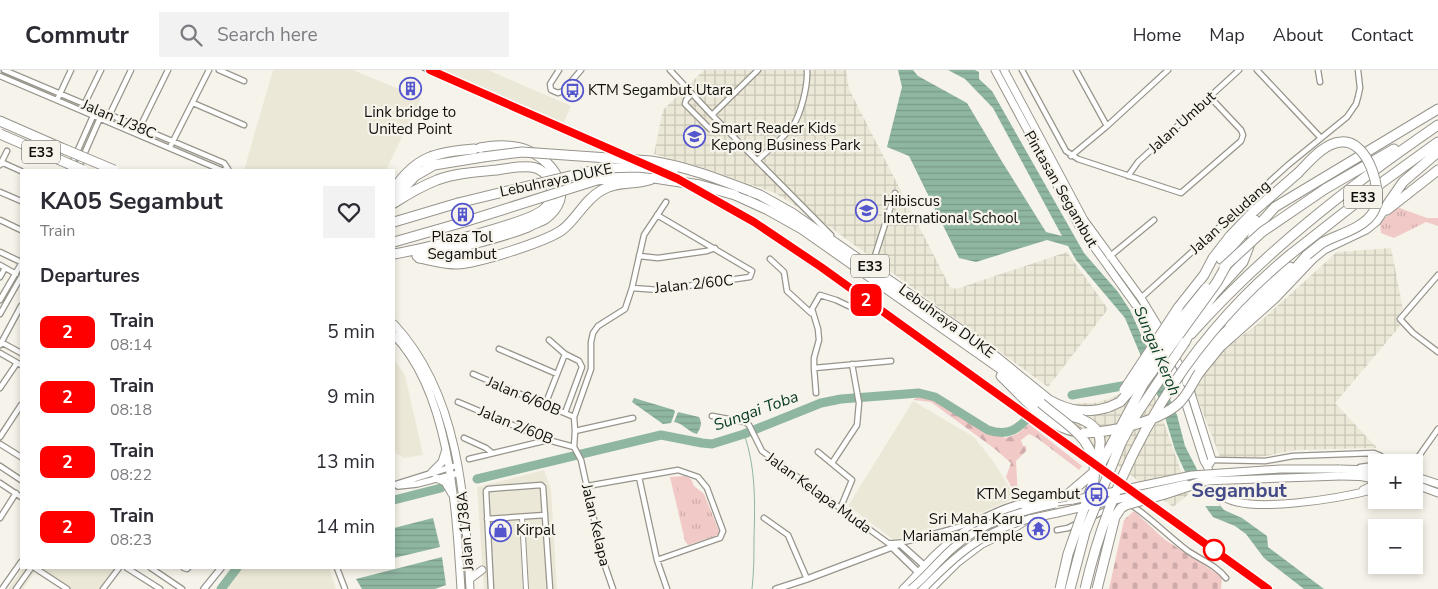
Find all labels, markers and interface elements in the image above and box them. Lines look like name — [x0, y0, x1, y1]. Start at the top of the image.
search box — [159, 12, 509, 57]
text: Commutr — [25, 19, 129, 51]
icon: search — [177, 21, 205, 49]
text: Search here — [217, 22, 318, 48]
text: Home — [1133, 23, 1181, 47]
text: Map — [1209, 23, 1245, 47]
text: About — [1273, 23, 1323, 47]
text: Contact — [1351, 23, 1413, 47]
building icon: Link bridge to United Point — [398, 77, 422, 101]
bus stop icon: KTM Segambut Utara — [560, 78, 584, 102]
place label: KTM Segambut Utara — [588, 80, 733, 100]
street label: Jalan Umbut — [1143, 86, 1220, 158]
street label: Jalan 1/38C — [78, 94, 159, 144]
place label: Link bridge to United Point — [364, 102, 456, 139]
place label: Smart Reader Kids Kepong Business Park — [711, 118, 861, 155]
school or university icon: Smart Reader Kids Kepong Business Park — [683, 125, 707, 149]
street label: Pintasan Segambut — [1019, 127, 1103, 252]
road number: E33 — [22, 140, 60, 164]
street label: Lebuhraya DUKE — [498, 158, 614, 202]
street label: Jalan Seludang — [1185, 176, 1274, 259]
text: KA05 Segambut — [40, 185, 223, 217]
road number: E33 — [1344, 185, 1382, 208]
button: heart — [323, 186, 375, 238]
place label: Hibiscus International School — [883, 191, 1019, 228]
school or university icon: Hibiscus International School — [855, 198, 879, 222]
building icon: Plaza Tol Segambut — [450, 202, 474, 226]
text: Train — [40, 220, 75, 242]
place label: Plaza Tol Segambut — [427, 227, 497, 264]
road number: E33 — [851, 255, 889, 278]
text: Departures — [40, 263, 140, 289]
street label: Jalan 2/60C — [653, 270, 734, 298]
street label: Lebuhraya DUKE — [895, 279, 999, 363]
line badge: 2 — [850, 284, 882, 316]
text: 2 — [861, 288, 871, 312]
water label: Sungai Keroh — [1128, 303, 1186, 399]
text: Train — [110, 308, 154, 334]
text: 5 min — [327, 319, 375, 345]
text: 2 — [62, 320, 73, 344]
text: 08:14 — [110, 334, 152, 356]
street label: Jalan 6/60B — [483, 371, 564, 421]
text: Train — [110, 373, 154, 399]
text: 9 min — [327, 384, 375, 410]
text: 2 — [62, 385, 73, 409]
water label: Sungai Toba — [711, 385, 801, 437]
text: 08:18 — [110, 399, 152, 421]
street label: Jalan 2/60B — [475, 401, 556, 449]
text: Train — [110, 438, 154, 464]
street label: Jalan Kelapa Muda — [761, 447, 876, 538]
text: 13 min — [316, 449, 375, 475]
text: 2 — [62, 450, 73, 474]
map controls — [1368, 454, 1423, 574]
button: + — [1368, 454, 1423, 509]
text: 08:22 — [110, 464, 152, 486]
district label: Segambut — [1191, 477, 1287, 504]
street label: Jalan Kelapa — [577, 481, 615, 568]
bus stop icon: KTM Segambut — [1084, 482, 1108, 506]
place label: KTM Segambut — [976, 484, 1081, 504]
street label: Jalan 1/38A — [452, 490, 479, 573]
text: Train — [110, 503, 154, 529]
place label: Sri Maha Karu Mariaman Temple — [902, 509, 1023, 546]
text: 14 min — [316, 514, 375, 540]
text: 2 — [62, 515, 73, 539]
temple icon: Sri Maha Karu Mariaman Temple — [1027, 516, 1051, 540]
shop icon: Kirpal — [488, 518, 512, 542]
button: − — [1368, 519, 1423, 574]
place label: Kirpal — [516, 520, 556, 540]
text: 08:23 — [110, 529, 152, 551]
unlabelled marker — [1203, 539, 1225, 561]

